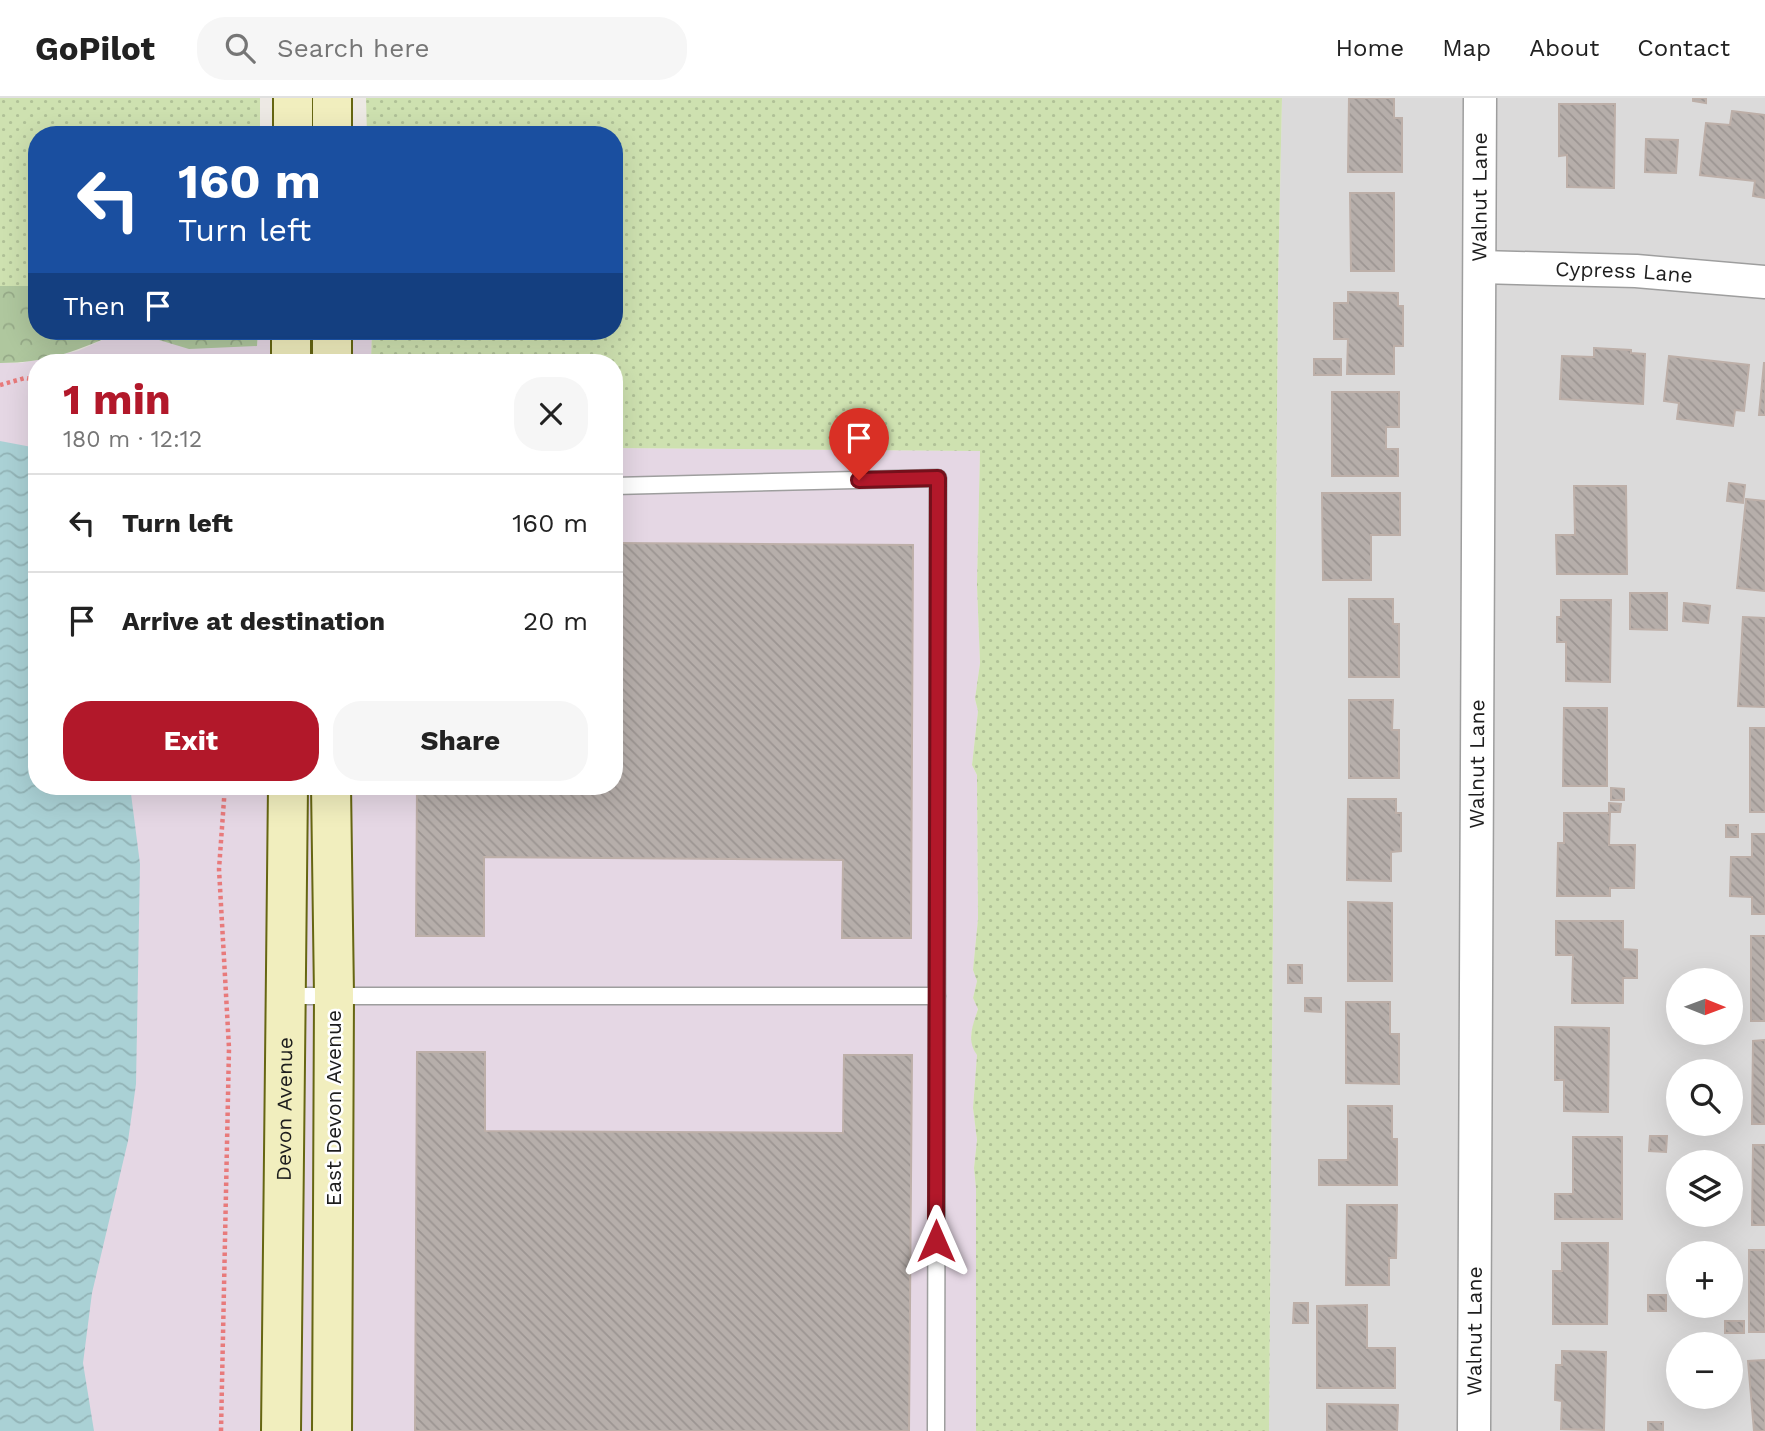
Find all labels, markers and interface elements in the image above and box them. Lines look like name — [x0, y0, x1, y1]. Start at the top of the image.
search box — [197, 17, 687, 80]
text: GoPilot — [35, 29, 155, 68]
icon: search — [221, 29, 259, 67]
text: Search here — [277, 33, 429, 63]
text: Home — [1336, 34, 1404, 62]
text: Map — [1442, 34, 1491, 62]
text: About — [1529, 34, 1599, 62]
text: Contact — [1637, 34, 1730, 62]
street label: Walnut Lane — [1466, 132, 1492, 262]
text: 160 m — [178, 152, 321, 210]
icon: left — [63, 154, 154, 245]
text: Turn left — [178, 211, 311, 249]
street label: Cypress Lane — [1555, 256, 1694, 288]
icon: arrive — [139, 287, 177, 325]
text: Then — [63, 291, 125, 321]
text: 1 min — [63, 375, 171, 424]
button: close — [514, 377, 588, 451]
pin — [829, 408, 889, 480]
icon: arrive — [840, 419, 878, 457]
text: 180 m · 12:12 — [63, 426, 202, 453]
icon: left — [63, 504, 101, 542]
text: Turn left — [122, 508, 233, 538]
text: 160 m — [512, 508, 588, 538]
icon: arrive — [63, 602, 101, 640]
text: Arrive at destination — [122, 606, 385, 636]
text: 20 m — [523, 606, 588, 636]
street label: Walnut Lane — [1464, 699, 1489, 829]
button: Exit — [63, 701, 319, 781]
button: Share — [333, 701, 588, 781]
north arrow — [1666, 968, 1743, 1045]
map controls — [1666, 968, 1743, 1409]
street label: East Devon Avenue — [321, 1010, 346, 1206]
street label: Devon Avenue — [271, 1037, 297, 1181]
button: search — [1666, 1059, 1743, 1136]
button: layers — [1666, 1150, 1743, 1227]
position arrow — [899, 1204, 973, 1278]
button: + — [1666, 1241, 1743, 1318]
street label: Walnut Lane — [1461, 1266, 1487, 1396]
button: − — [1666, 1332, 1743, 1409]

